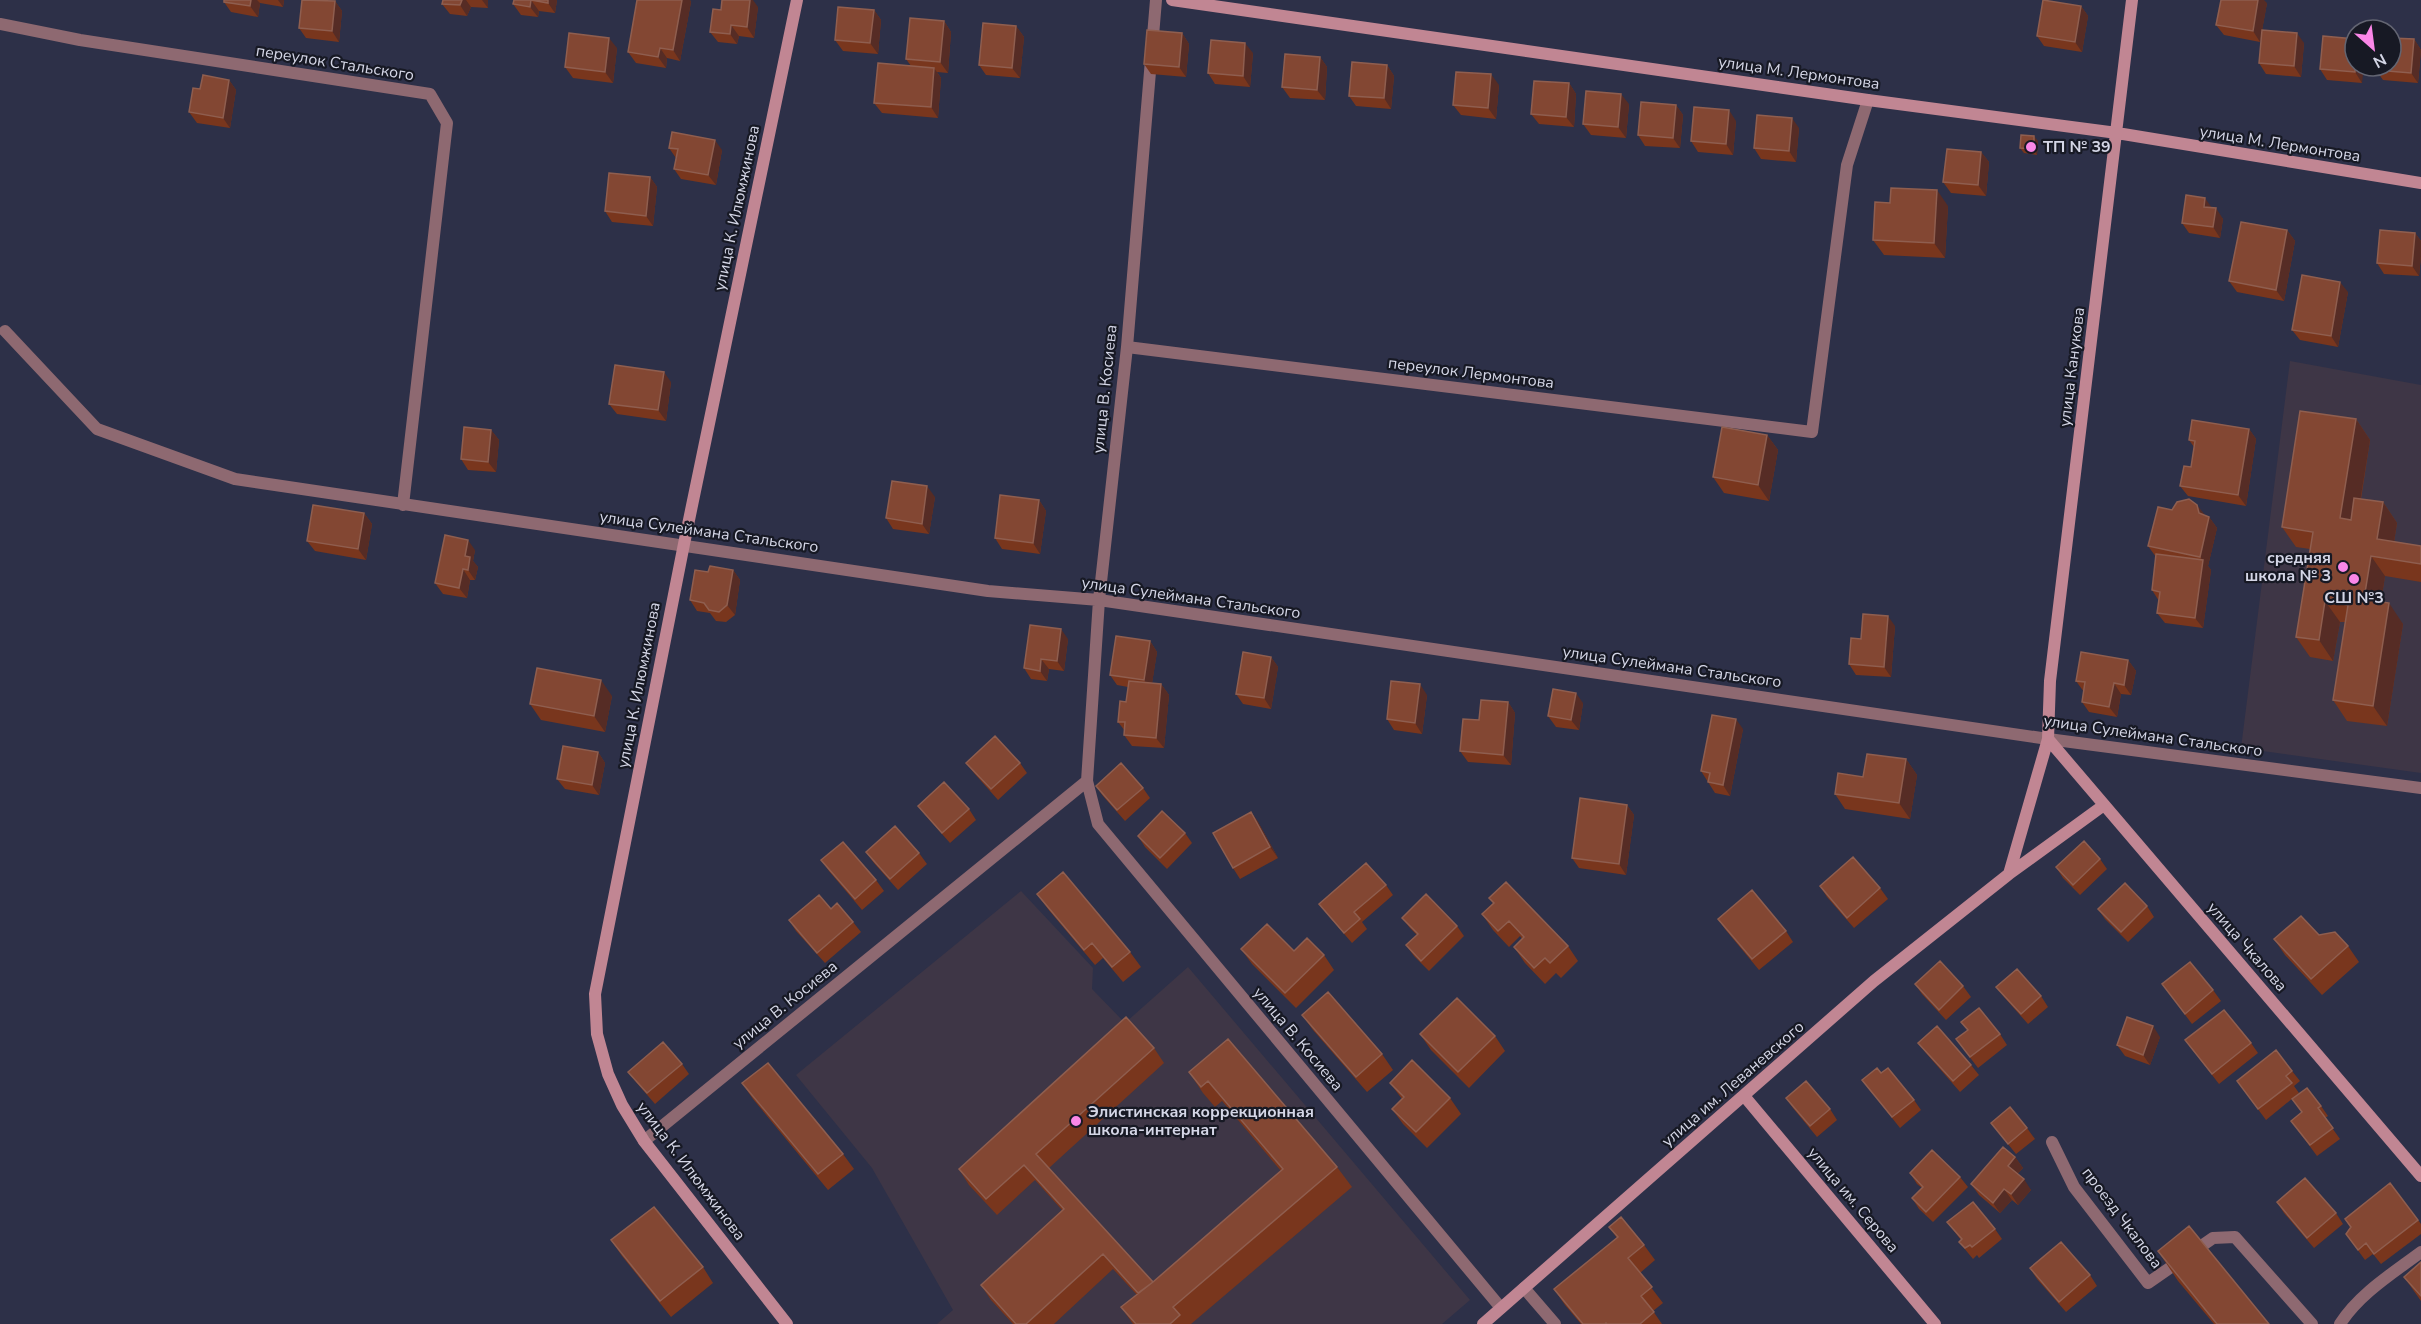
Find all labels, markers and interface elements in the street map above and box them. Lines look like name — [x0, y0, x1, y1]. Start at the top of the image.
north arrow — [2343, 18, 2403, 78]
street label: переулок Стальского — [254, 40, 416, 86]
text: N — [2369, 48, 2390, 73]
street label: улица М. Лермонтова — [1717, 51, 1881, 95]
street label: улица М. Лермонтова — [2198, 120, 2362, 168]
street label: улица К. Илюмжинова — [709, 123, 765, 293]
place label: ТП № 39 — [2043, 136, 2111, 158]
marker: ТП № 39 — [2024, 140, 2038, 154]
street label: улица Канукова — [2054, 306, 2090, 428]
street label: улица В. Косиева — [1087, 324, 1123, 454]
street label: переулок Лермонтова — [1387, 352, 1555, 394]
street label: улица Сулеймана Стальского — [598, 506, 820, 558]
place label: средняя школа № 3 — [2245, 547, 2331, 587]
marker: средняя школа № 3 — [2336, 560, 2350, 574]
street label: улица Сулеймана Стальского — [1080, 572, 1302, 624]
marker: СШ №3 — [2347, 572, 2361, 586]
place label: СШ №3 — [2324, 587, 2384, 609]
street label: улица К. Илюмжинова — [612, 600, 666, 770]
street label: улица Сулеймана Стальского — [1561, 641, 1783, 693]
street label: улица Сулеймана Стальского — [2042, 710, 2264, 762]
street label: улица Чкалова — [2202, 897, 2292, 997]
street label: улица В. Косиева — [728, 956, 842, 1054]
street label: улица В. Косиева — [1248, 982, 1348, 1096]
street label: улица им. Леваневского — [1657, 1016, 1809, 1152]
street label: улица К. Илюмжинова — [632, 1097, 750, 1245]
place label: Элистинская коррекционная школа-интернат — [1088, 1101, 1314, 1141]
marker: Элистинская коррекционная школа-интернат — [1069, 1114, 1083, 1128]
street label: улица им. Серова — [1802, 1143, 1904, 1257]
street label: проезд Чкалова — [2077, 1163, 2167, 1273]

